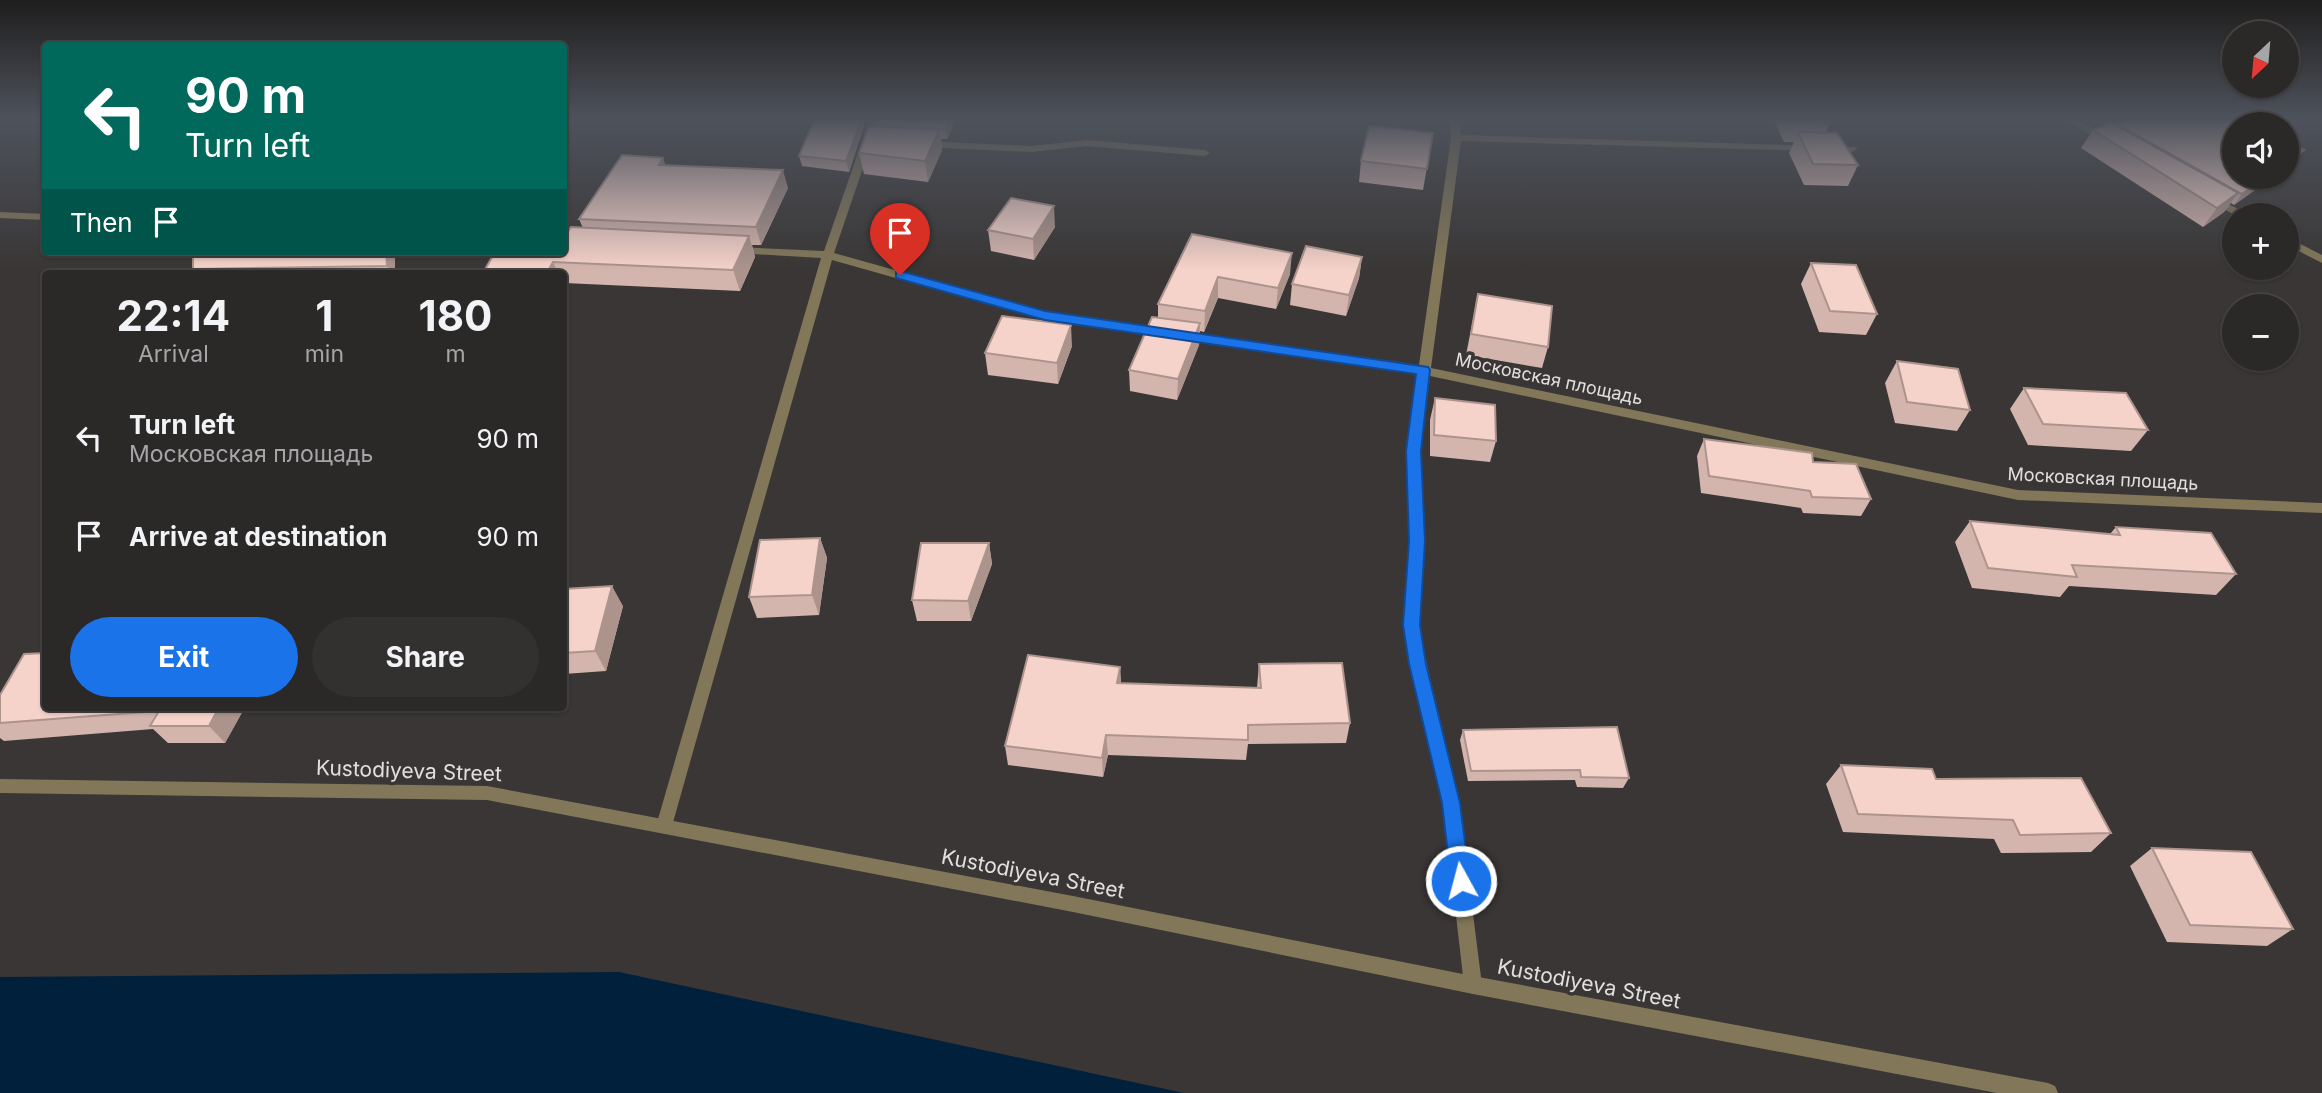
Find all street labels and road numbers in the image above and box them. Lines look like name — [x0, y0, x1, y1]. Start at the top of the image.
street label: Московская площадь — [1453, 348, 1645, 409]
street label: Московская площадь — [2007, 463, 2199, 494]
street label: Kustodiyeva Street — [316, 755, 503, 786]
street label: Kustodiyeva Street — [939, 843, 1127, 904]
street label: Kustodiyeva Street — [1495, 953, 1683, 1014]

